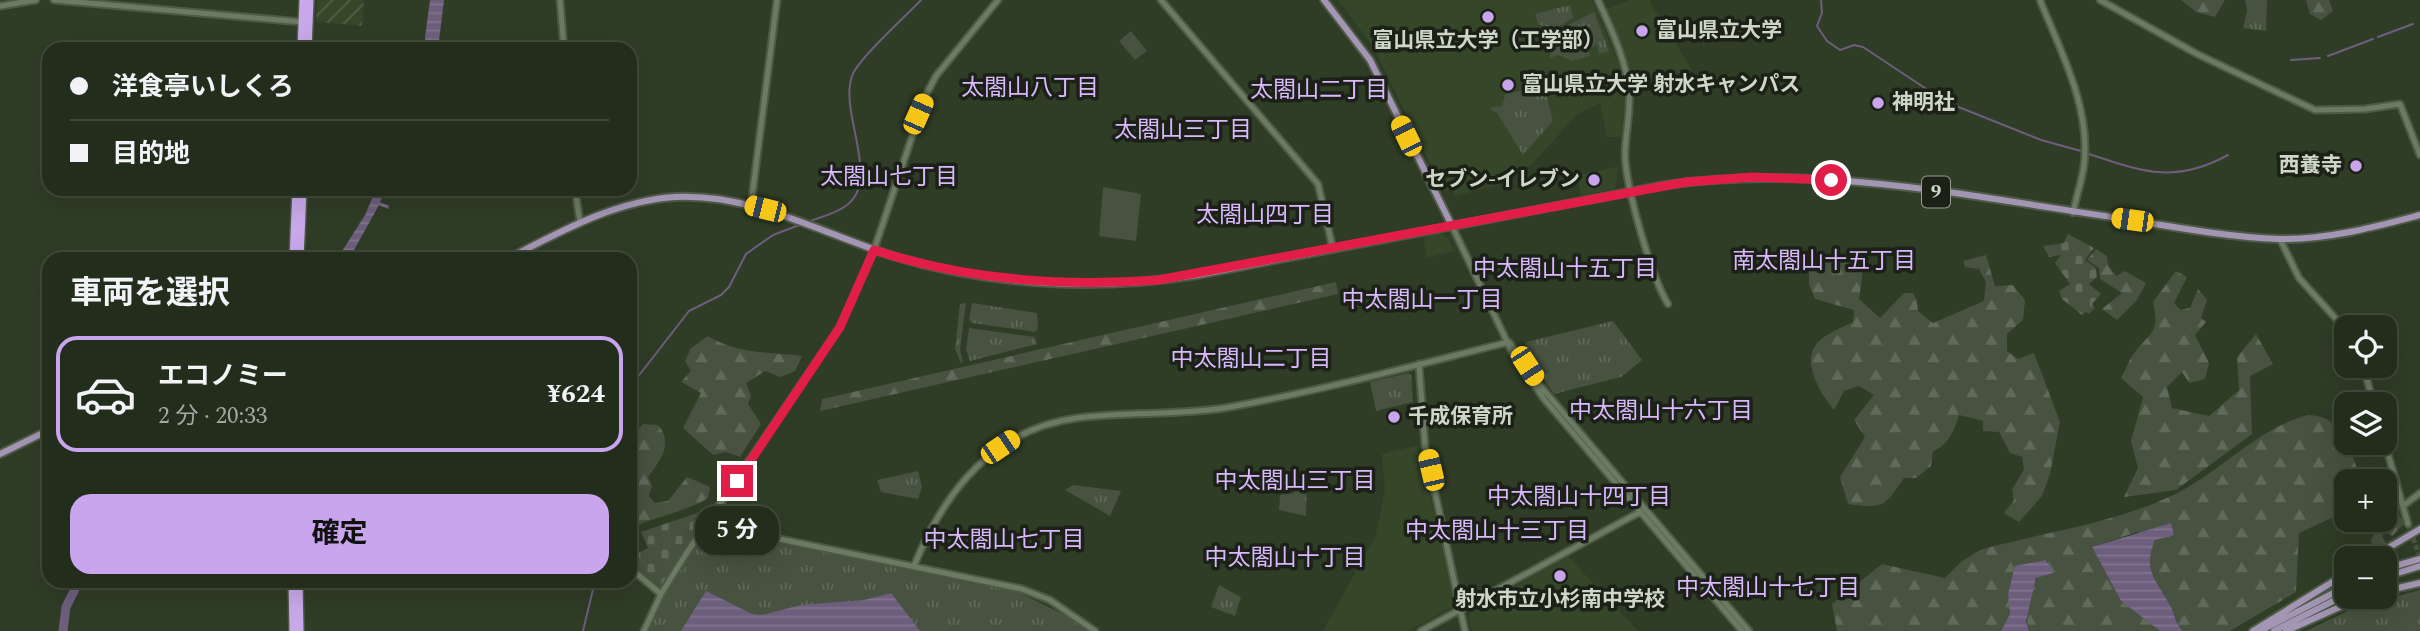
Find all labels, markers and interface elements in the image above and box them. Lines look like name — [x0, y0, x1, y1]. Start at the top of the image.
marker: 富山県立大学（工学部） — [1480, 9, 1496, 25]
place label: 富山県立大学 — [1656, 15, 1782, 47]
marker: 富山県立大学 — [1634, 23, 1650, 39]
place label: 富山県立大学（工学部） — [1373, 25, 1604, 57]
text: 洋食亭いしくろ — [112, 67, 294, 107]
place label: 富山県立大学 射水キャンパス — [1522, 69, 1800, 101]
district label: 太閤山八丁目 — [961, 71, 1099, 106]
district label: 太閤山二丁目 — [1250, 73, 1388, 108]
marker: 富山県立大学 射水キャンパス — [1500, 77, 1516, 93]
place label: 神明社 — [1892, 87, 1955, 119]
car — [900, 91, 937, 137]
marker: 神明社 — [1870, 95, 1886, 111]
district label: 太閤山三丁目 — [1114, 113, 1252, 148]
car — [1388, 113, 1425, 159]
text: 目的地 — [112, 134, 190, 174]
place label: 西養寺 — [2279, 150, 2342, 182]
marker: 西養寺 — [2348, 158, 2364, 174]
district label: 太閤山七丁目 — [820, 160, 958, 195]
place label: セブン-イレブン — [1425, 164, 1580, 196]
route start — [1815, 164, 1847, 196]
marker: セブン-イレブン — [1586, 172, 1602, 188]
road number: 9 — [1922, 176, 1950, 208]
car — [743, 194, 788, 224]
district label: 太閤山四丁目 — [1196, 198, 1334, 233]
car — [2110, 207, 2155, 233]
district label: 南太閤山十五丁目 — [1732, 244, 1916, 279]
district label: 中太閤山十五丁目 — [1473, 252, 1657, 287]
text: 車両を選択 — [70, 269, 230, 318]
district label: 中太閤山一丁目 — [1342, 283, 1503, 318]
map controls — [2334, 315, 2397, 609]
button: locate — [2334, 315, 2397, 378]
district label: 中太閤山二丁目 — [1171, 342, 1332, 377]
car — [1507, 343, 1548, 389]
text: エコノミー — [158, 356, 288, 396]
icon: car — [74, 363, 137, 426]
text: ¥624 — [547, 374, 605, 414]
button: layers — [2334, 392, 2397, 455]
district label: 中太閤山十六丁目 — [1569, 394, 1753, 429]
text: 2 分 · 20:33 — [158, 399, 267, 434]
place label: 千成保育所 — [1408, 401, 1513, 433]
marker: 千成保育所 — [1386, 409, 1402, 425]
car — [977, 427, 1024, 467]
car — [1417, 447, 1446, 493]
district label: 中太閤山三丁目 — [1215, 464, 1376, 499]
route end — [721, 465, 753, 497]
button: + — [2334, 469, 2397, 532]
district label: 中太閤山十四丁目 — [1487, 480, 1671, 515]
button: 確定 — [70, 494, 609, 574]
callout: 5 分 — [695, 505, 779, 554]
text: 5 分 — [716, 513, 758, 548]
district label: 中太閤山十三丁目 — [1405, 514, 1589, 549]
district label: 中太閤山七丁目 — [924, 523, 1085, 558]
district label: 中太閤山十丁目 — [1205, 541, 1366, 576]
button: − — [2334, 546, 2397, 609]
marker: 射水市立小杉南中学校 — [1552, 568, 1568, 584]
district label: 中太閤山十七丁目 — [1676, 571, 1860, 606]
place label: 射水市立小杉南中学校 — [1455, 584, 1665, 616]

